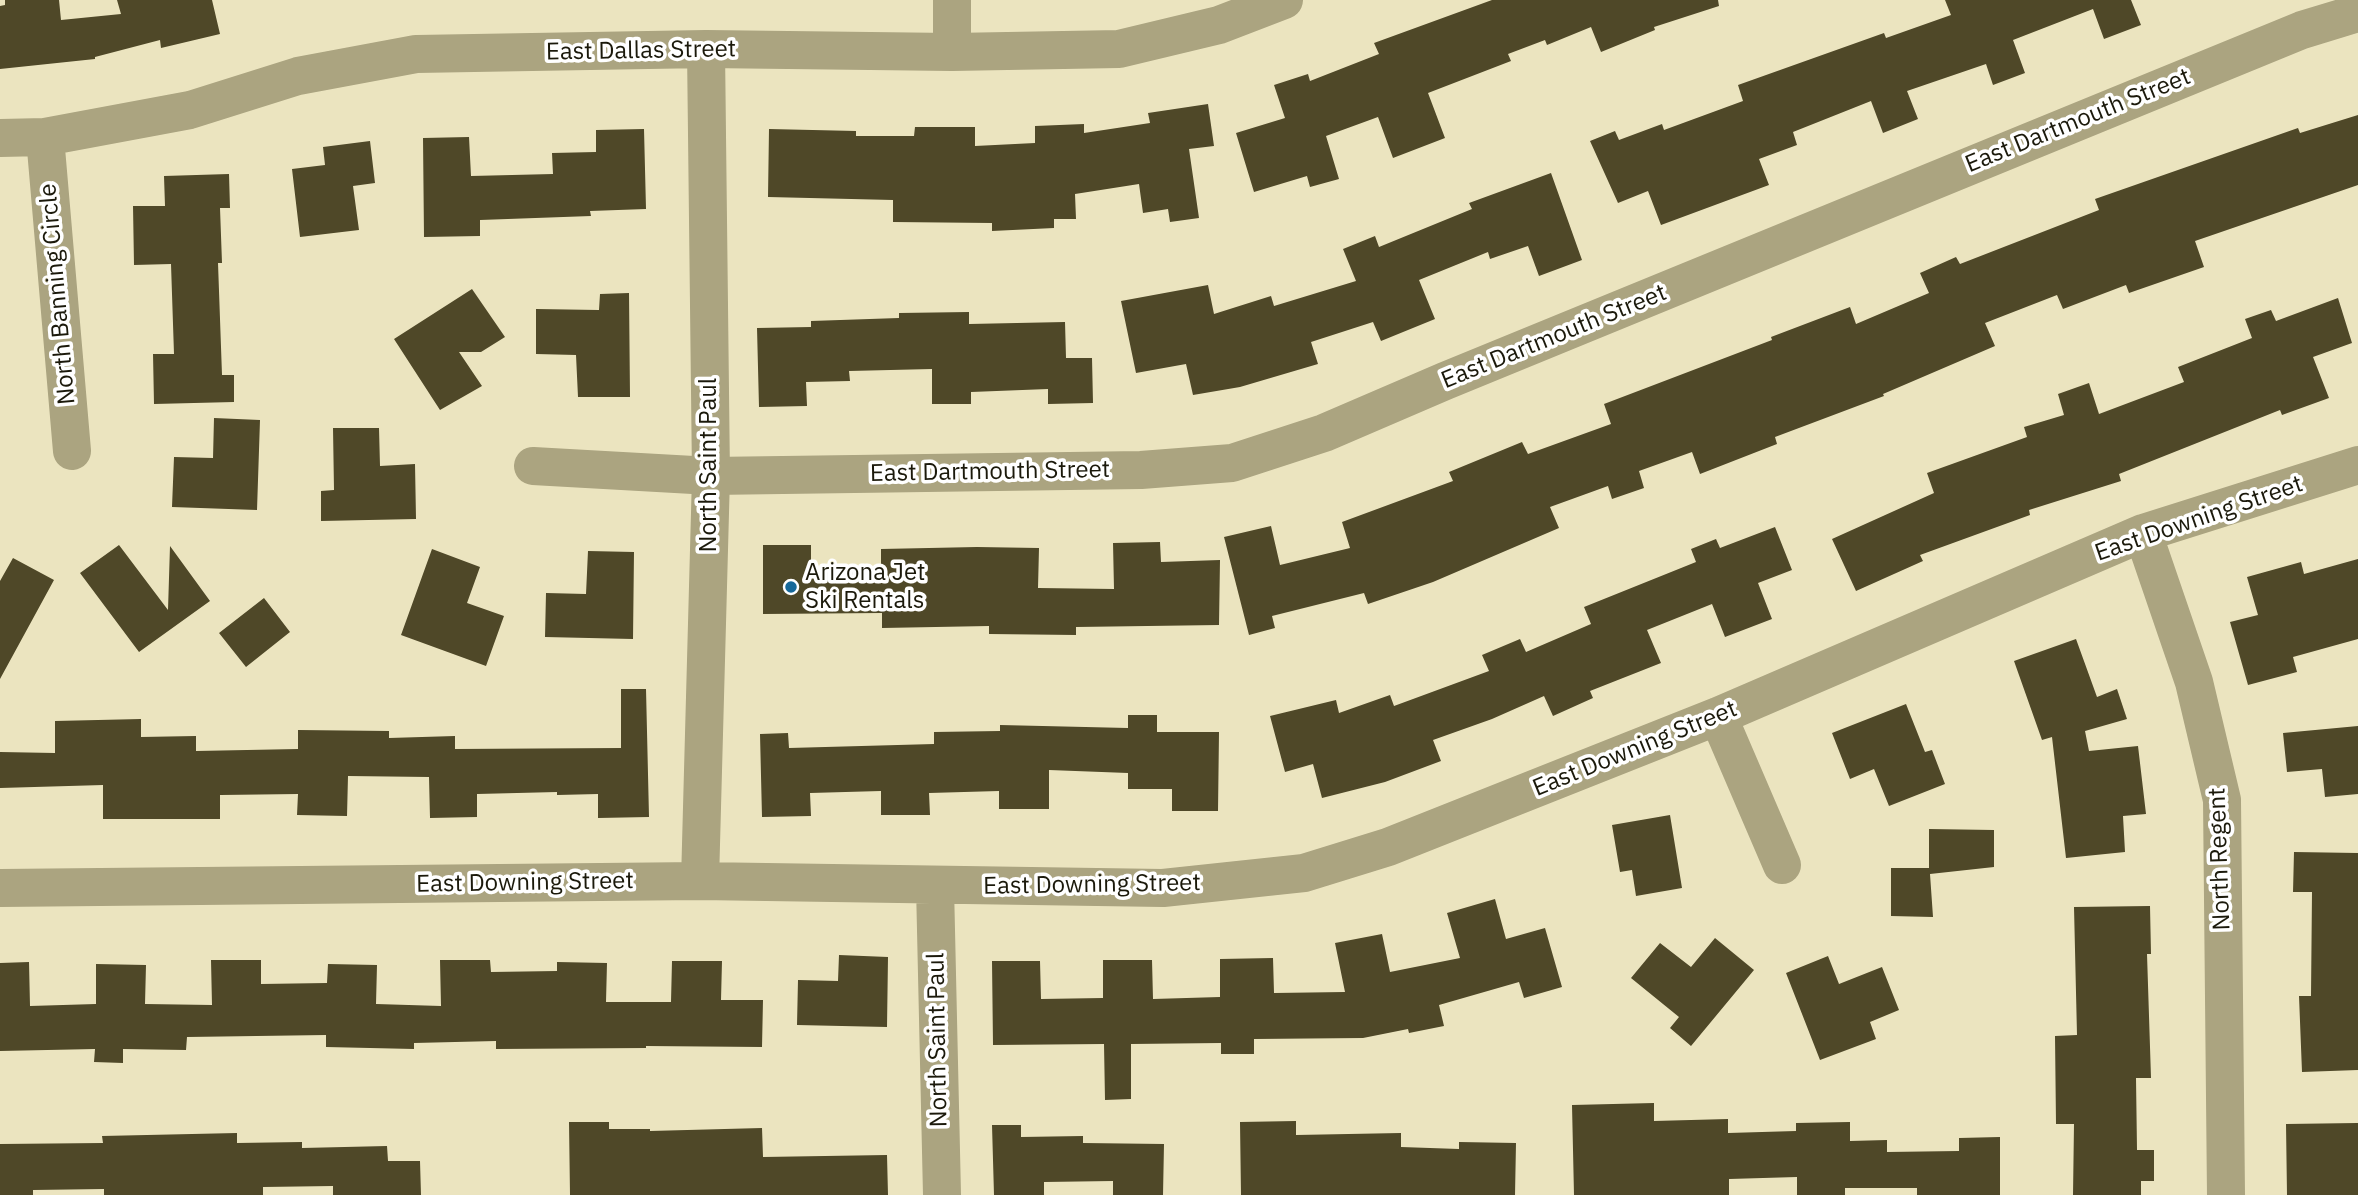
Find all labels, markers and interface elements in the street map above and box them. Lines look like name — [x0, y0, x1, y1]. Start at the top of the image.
street label: East Dallas Street — [546, 35, 736, 67]
street label: East Dartmouth Street — [1961, 63, 2195, 179]
street label: North Banning Circle — [34, 182, 82, 406]
street label: East Dartmouth Street — [1437, 279, 1671, 395]
street label: North Saint Paul — [695, 378, 723, 552]
street label: East Dartmouth Street — [870, 456, 1110, 488]
street label: East Downing Street — [2091, 470, 2307, 568]
place label: Arizona Jet Ski Rentals — [805, 559, 925, 615]
marker: Arizona Jet Ski Rentals — [783, 579, 799, 595]
street label: East Downing Street — [1529, 695, 1741, 803]
street label: North Regent — [2203, 787, 2237, 931]
street label: East Downing Street — [416, 867, 634, 899]
street label: East Downing Street — [983, 869, 1201, 901]
street label: North Saint Paul — [922, 952, 954, 1128]

